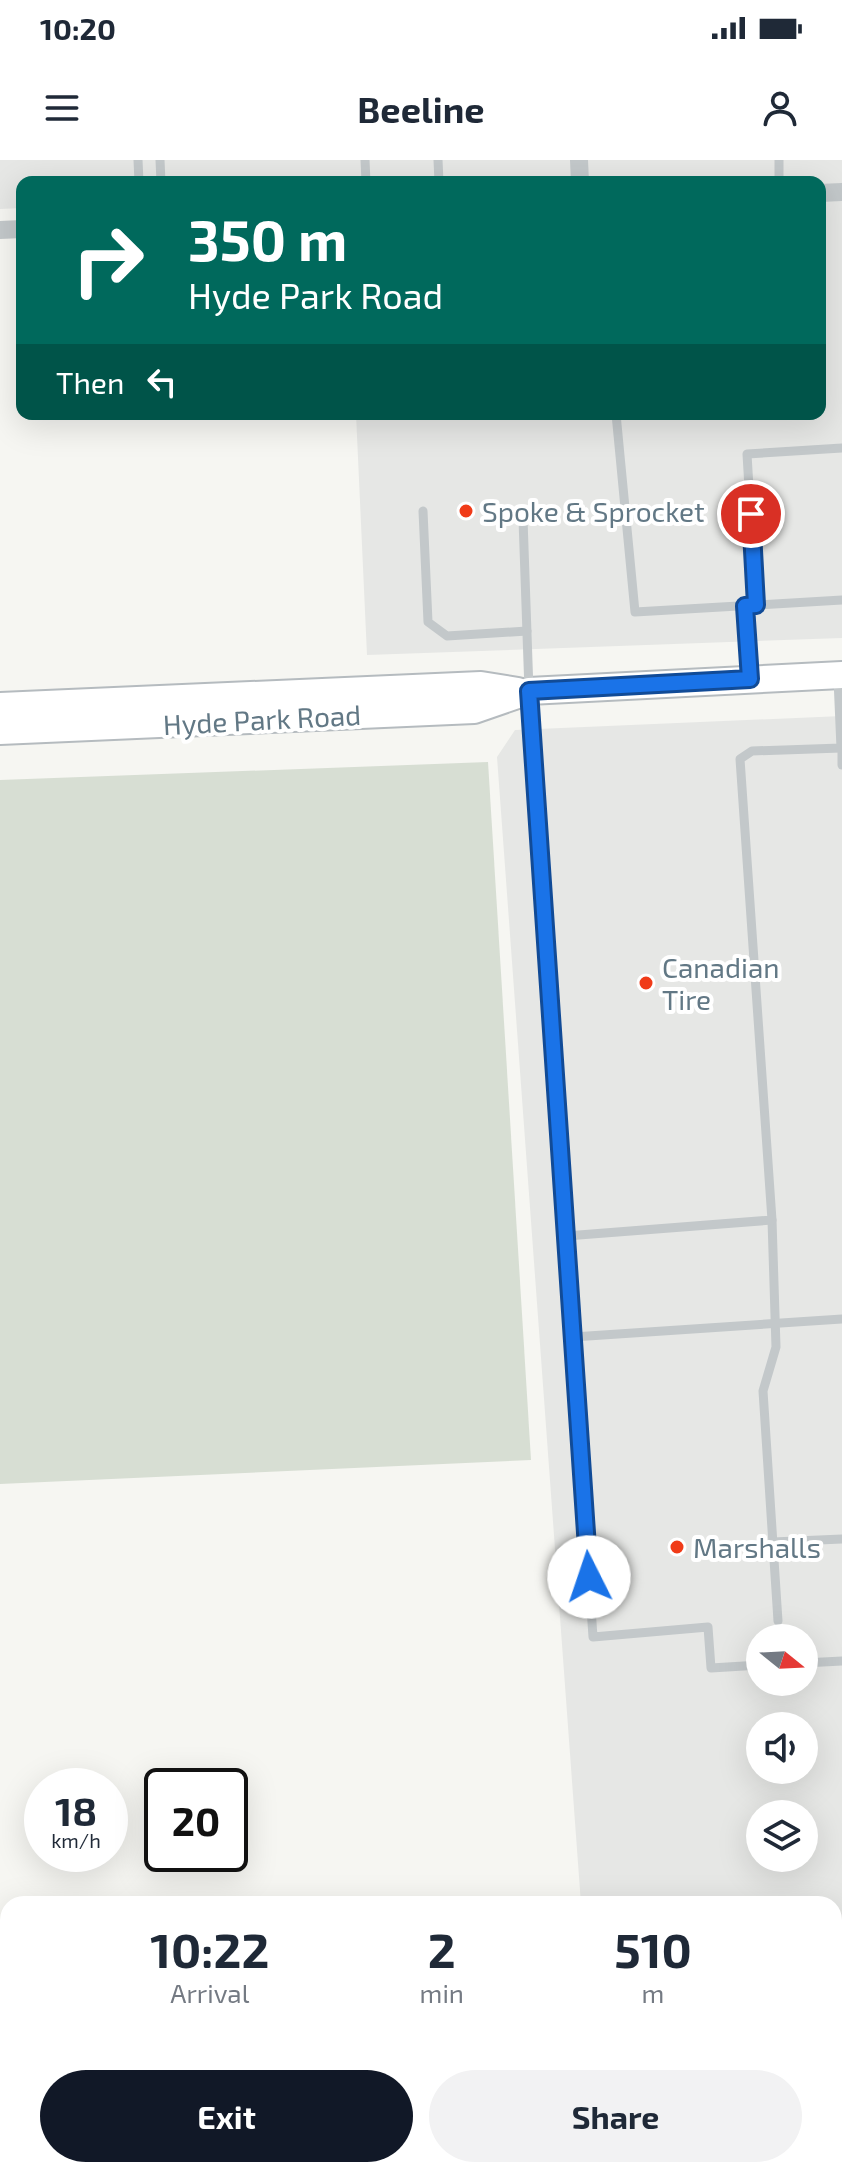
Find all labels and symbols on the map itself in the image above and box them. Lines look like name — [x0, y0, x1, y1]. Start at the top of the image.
pin — [717, 480, 785, 548]
place label: Spoke & Sprocket — [482, 494, 705, 528]
marker: Spoke & Sprocket — [457, 502, 475, 520]
street label: Hyde Park Road — [162, 697, 362, 741]
place label: Canadian Tire — [662, 950, 780, 1016]
marker: Canadian Tire — [637, 974, 655, 992]
place label: Marshalls — [693, 1530, 821, 1564]
position arrow — [547, 1535, 631, 1619]
marker: Marshalls — [668, 1538, 686, 1556]
north arrow — [746, 1624, 818, 1696]
speed limit sign: 20 — [144, 1768, 248, 1872]

